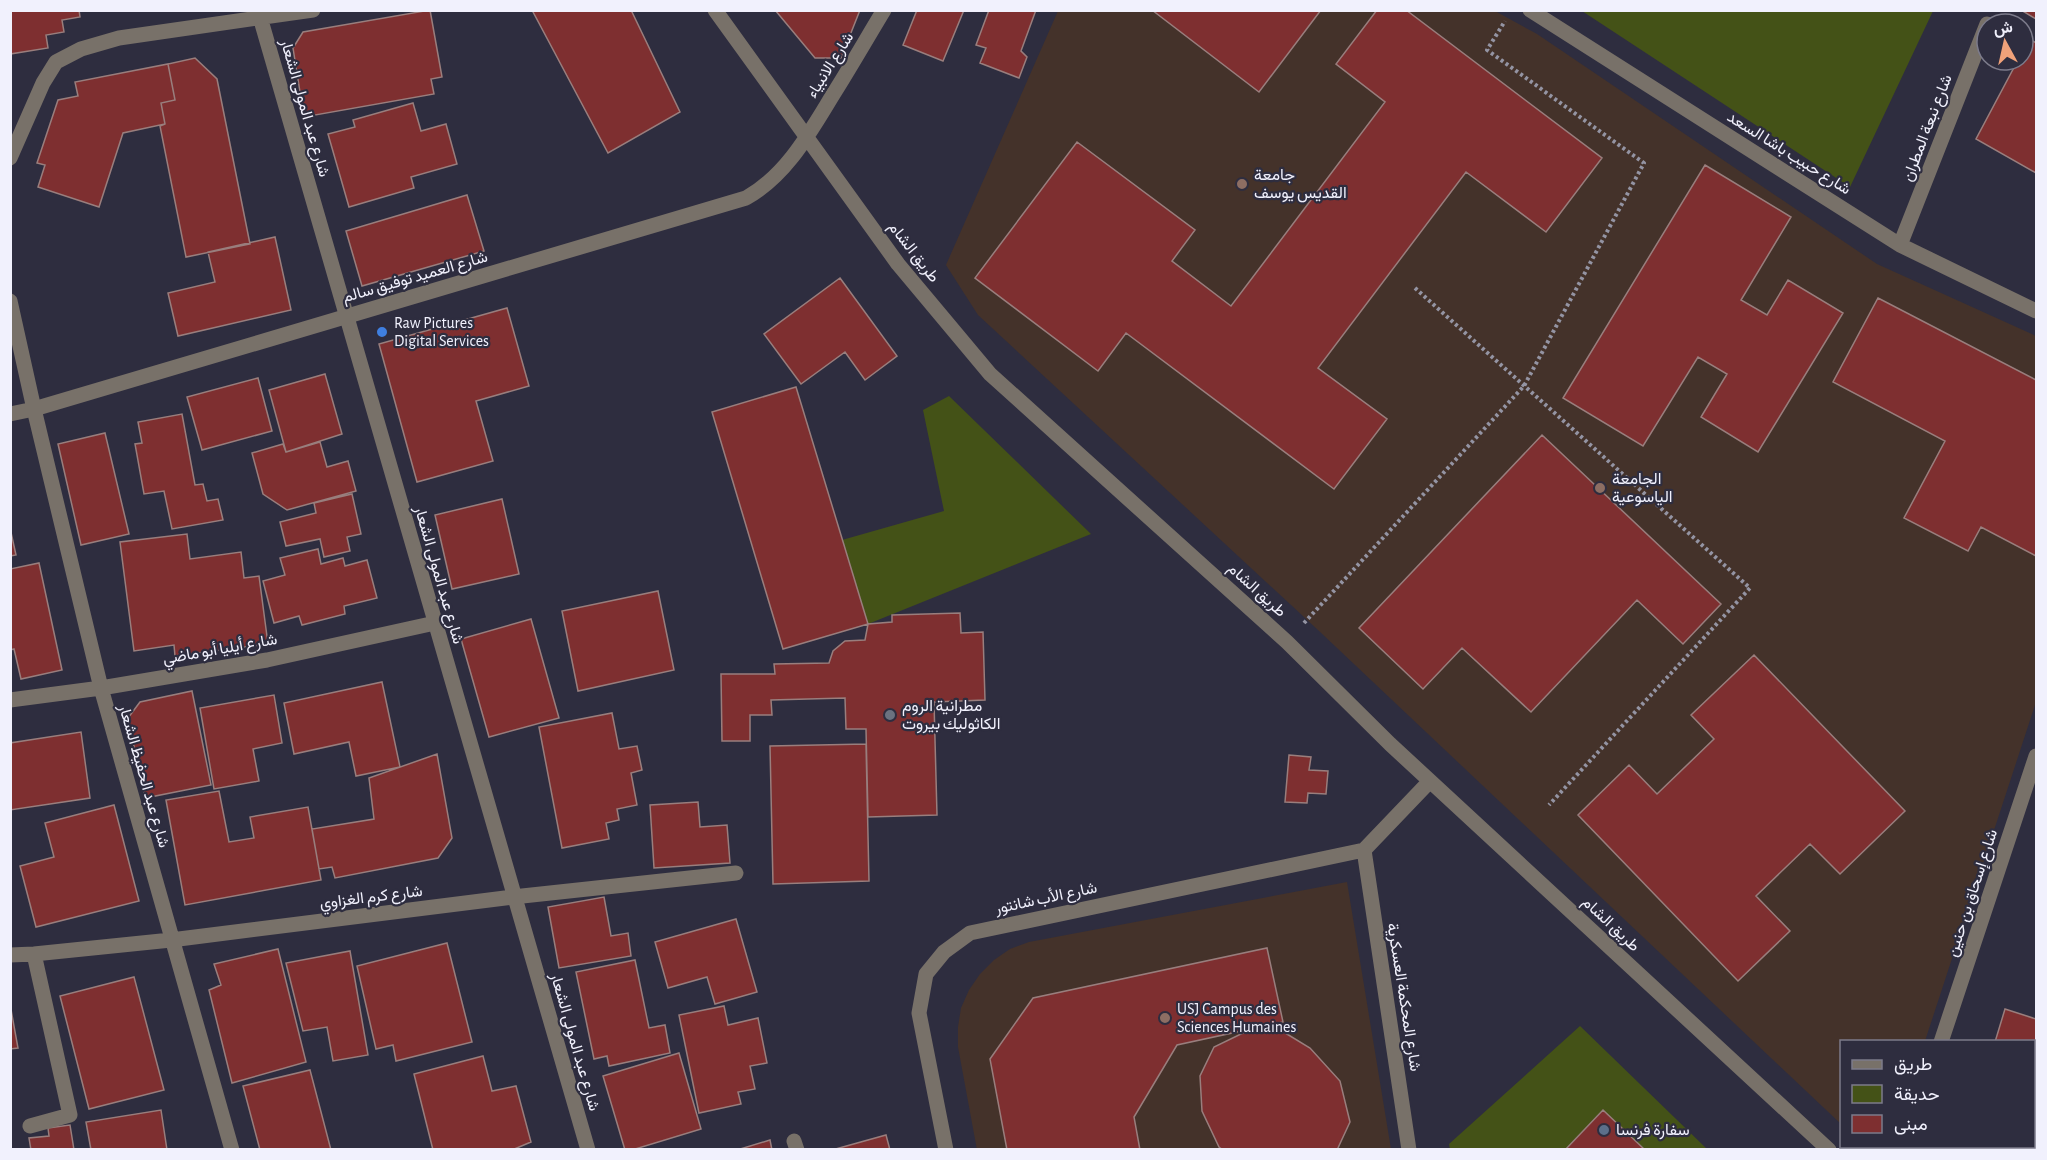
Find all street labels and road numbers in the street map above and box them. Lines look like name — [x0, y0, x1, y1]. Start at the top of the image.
street label: شارع الانبياء — [804, 29, 859, 102]
street label: شارع عبد المولى الشعار — [274, 36, 332, 180]
street label: شارع نبعة المطران — [1899, 72, 1958, 185]
street label: شارع حبيب باشا السعد — [1723, 109, 1854, 200]
street label: طريق الشام — [884, 219, 942, 287]
street label: شارع العميد توفيق سالم — [341, 249, 490, 308]
street label: شارع عبد المولى الشعار — [408, 503, 466, 647]
street label: طريق الشام — [1224, 560, 1289, 622]
street label: شارع أيليا أبو ماضي — [161, 630, 279, 672]
street label: شارع عبد الحفيظ الشعار — [113, 702, 172, 850]
street label: شارع إسحاق بن حنين — [1944, 827, 2003, 960]
street label: شارع الأب شانتور — [992, 878, 1099, 920]
street label: شارع كرم الغزاوي — [319, 883, 424, 916]
street label: طريق الشام — [1578, 894, 1643, 956]
street label: شارع المحكمة العسكرية — [1381, 922, 1424, 1073]
street label: شارع عبد المولى الشعار — [544, 970, 602, 1114]

